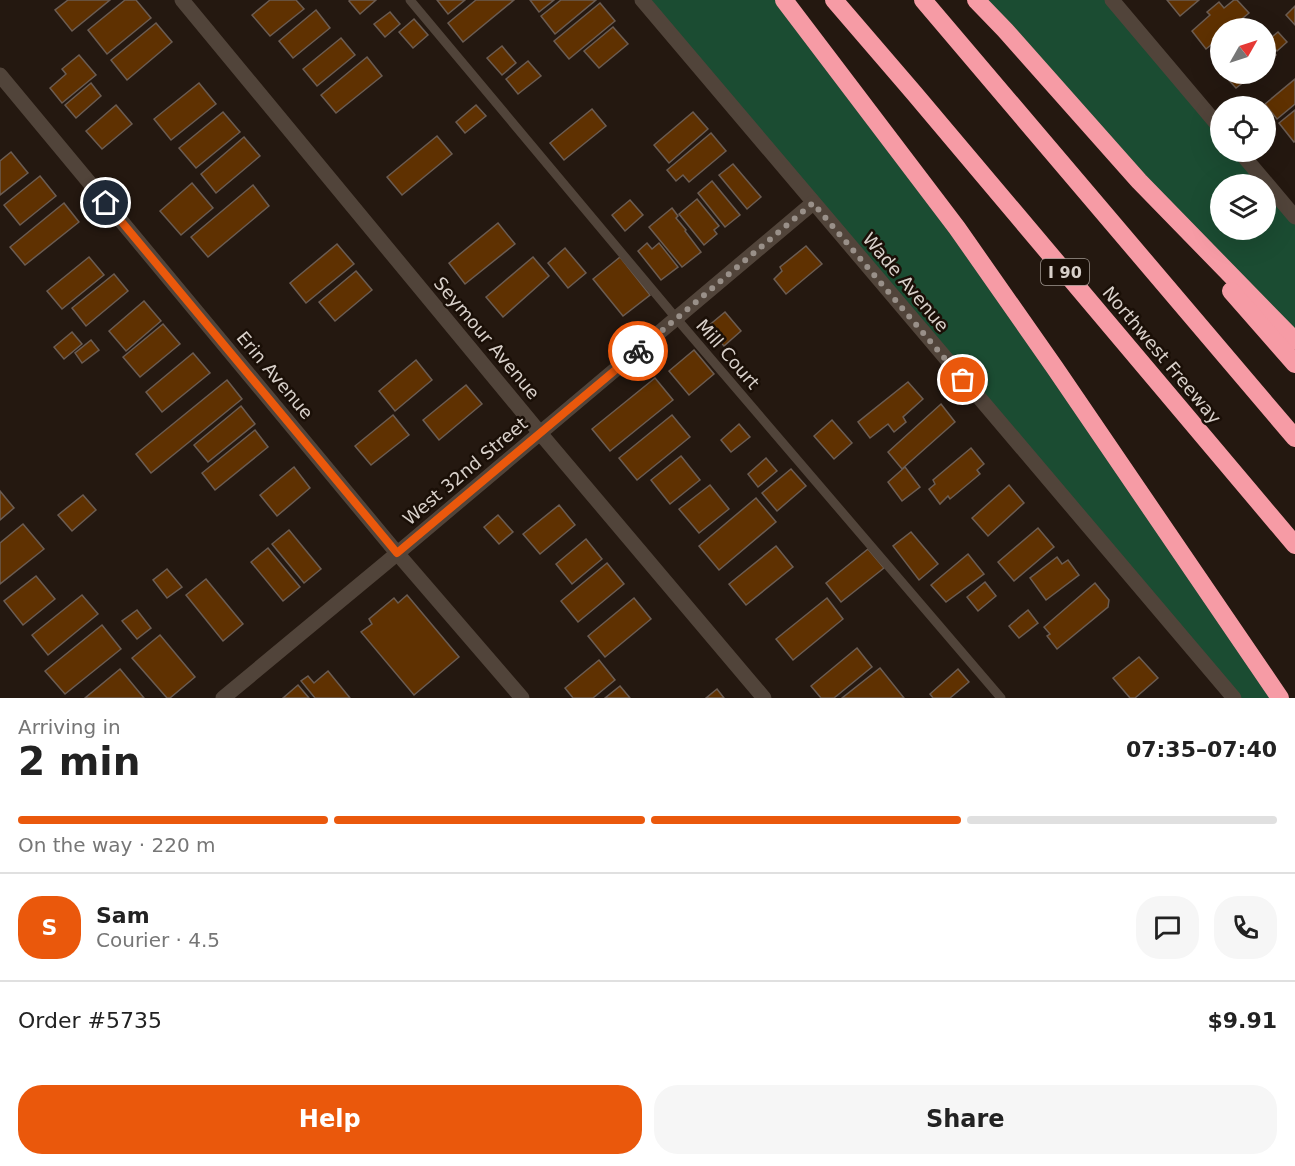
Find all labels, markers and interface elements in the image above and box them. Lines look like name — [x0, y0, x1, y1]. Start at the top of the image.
north arrow — [1210, 18, 1276, 84]
map controls — [1210, 18, 1276, 240]
button: locate — [1210, 96, 1276, 162]
button: layers — [1210, 174, 1276, 240]
pin — [80, 177, 131, 228]
icon: home — [89, 186, 122, 219]
street label: Wade Avenue — [858, 228, 954, 336]
road number: I 90 — [1041, 259, 1089, 285]
street label: Seymour Avenue — [430, 273, 544, 403]
street label: Northwest Freeway — [1098, 282, 1226, 428]
street label: Mill Court — [692, 315, 764, 393]
courier — [608, 321, 668, 381]
street label: Erin Avenue — [232, 327, 318, 423]
icon: bike — [622, 335, 655, 368]
pin — [937, 354, 988, 405]
icon: bag — [946, 363, 979, 396]
street label: West 32nd Street — [398, 413, 532, 529]
text: Arriving in — [18, 715, 121, 739]
text: 07:35–07:40 — [1126, 737, 1277, 762]
text: 2 min — [18, 739, 140, 784]
text: On the way · 220 m — [18, 833, 216, 857]
button: chat — [1136, 896, 1199, 959]
button: phone — [1214, 896, 1277, 959]
text: Sam — [96, 903, 150, 928]
text: S — [42, 915, 57, 940]
text: Courier · 4.5 — [96, 928, 220, 952]
text: Order #5735 — [18, 1008, 162, 1033]
text: $9.91 — [1207, 1008, 1277, 1033]
button: Help — [18, 1085, 642, 1154]
button: Share — [654, 1085, 1277, 1154]

